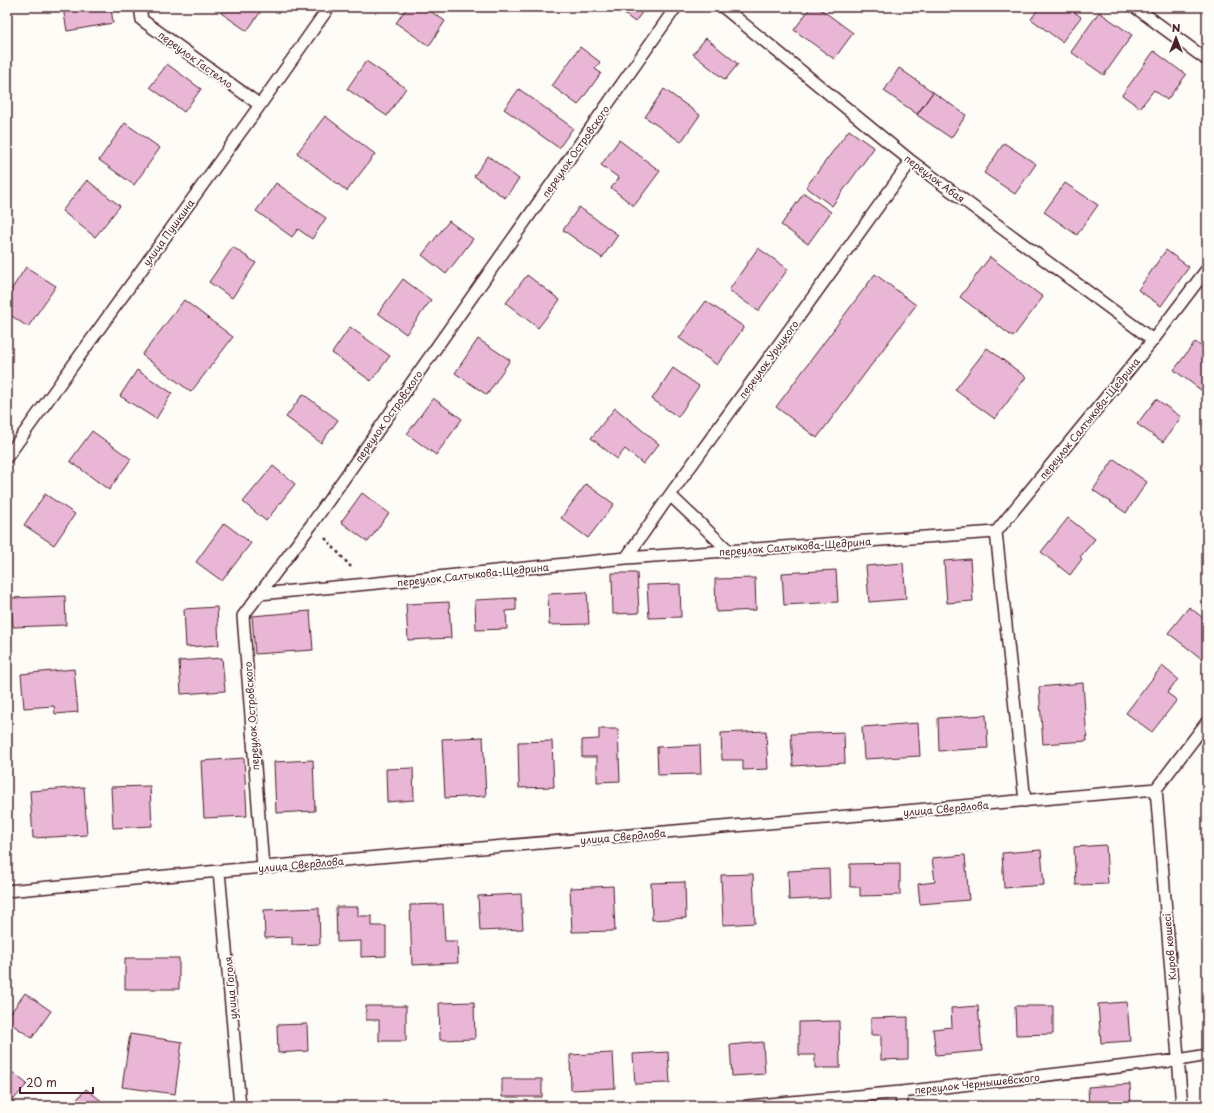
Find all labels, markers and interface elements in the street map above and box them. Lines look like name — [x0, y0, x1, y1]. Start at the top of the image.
north arrow — [1156, 18, 1196, 58]
text: N — [1172, 19, 1181, 36]
street label: переулок Гастелло — [155, 27, 237, 92]
street label: переулок Островского — [538, 102, 613, 201]
street label: переулок Абая — [901, 150, 968, 206]
street label: улица Пушкина — [139, 195, 199, 269]
street label: переулок Урицкого — [735, 317, 803, 402]
street label: переулок Салтыкова-Щедрина — [1035, 353, 1144, 483]
street label: переулок Островского — [351, 367, 426, 466]
street label: переулок Салтыкова-Щедрина — [718, 533, 872, 560]
street label: переулок Салтыкова-Щедрина — [396, 558, 550, 590]
street label: переулок Островского — [240, 661, 263, 771]
street label: улица Свердлова — [903, 797, 990, 819]
street label: улица Свердлова — [580, 825, 667, 847]
street label: улица Свердлова — [258, 853, 345, 875]
street label: Киров көшесі — [1159, 913, 1179, 981]
street label: улица Гоголя — [220, 956, 240, 1020]
scale bar — [20, 1069, 93, 1095]
street label: переулок Чернышевского — [914, 1069, 1041, 1098]
text: 20 m — [26, 1073, 57, 1091]

